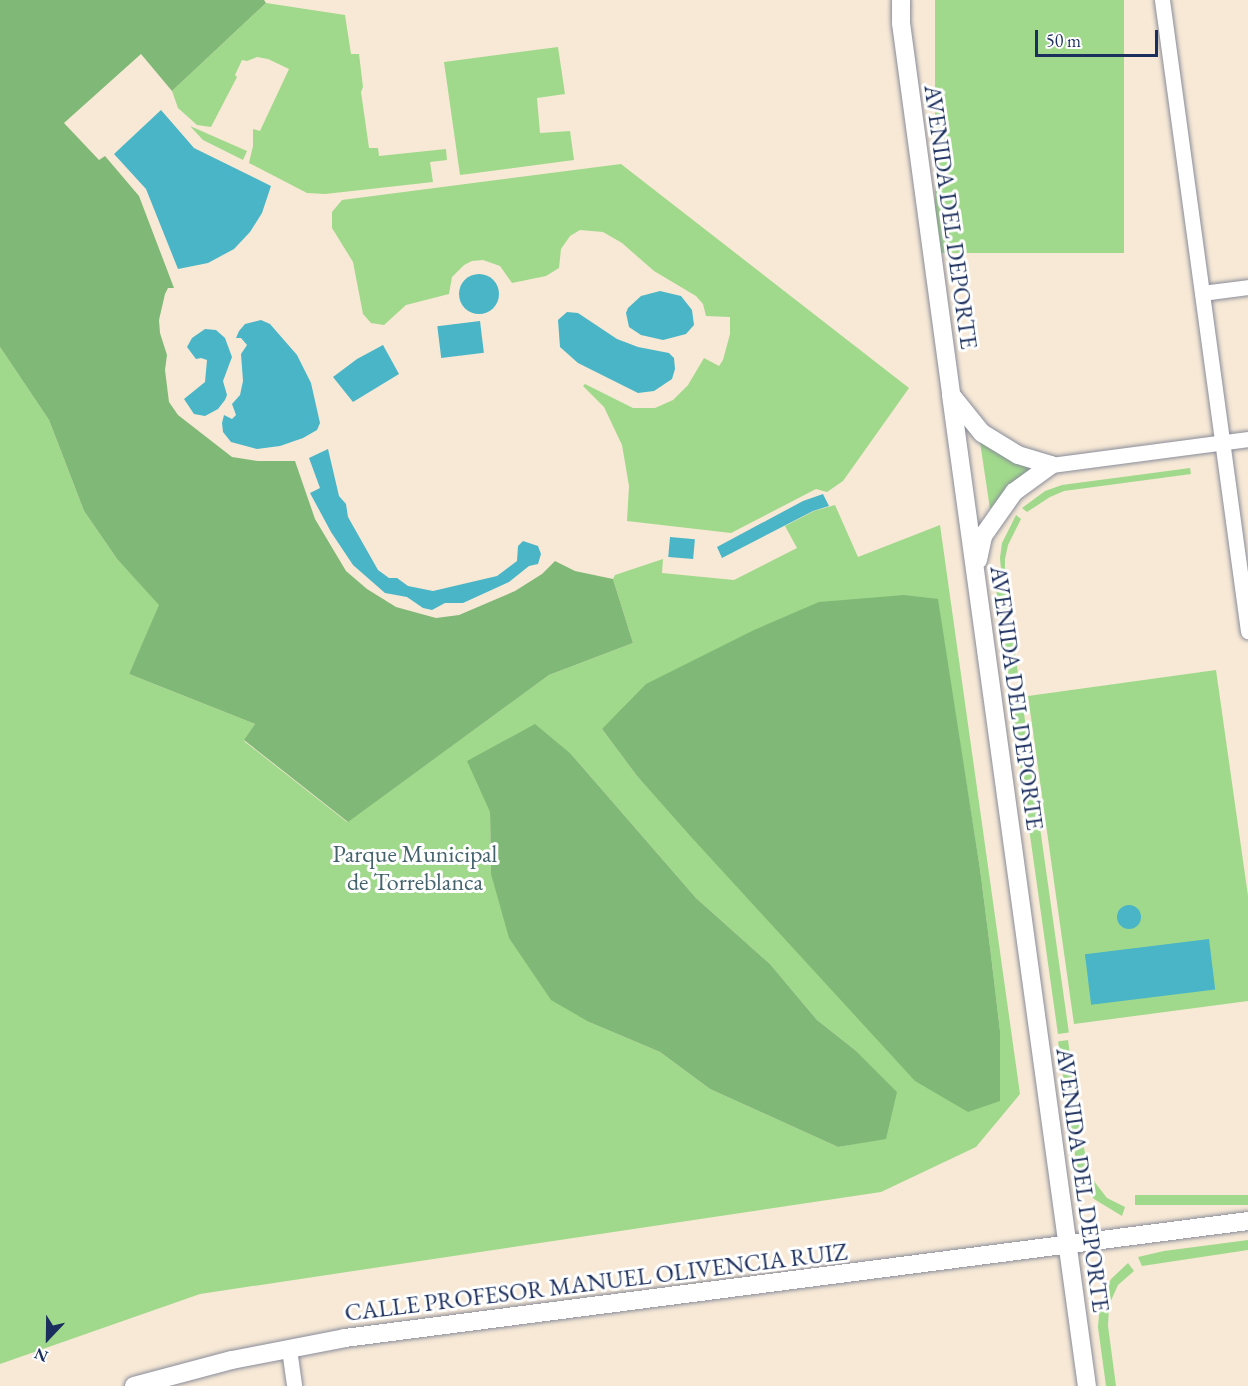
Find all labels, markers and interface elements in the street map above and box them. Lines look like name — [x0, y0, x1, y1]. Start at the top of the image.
scale bar — [1038, 18, 1161, 56]
text: 50 m — [1046, 29, 1081, 52]
street label: AVENIDA DEL DEPORTE — [918, 83, 984, 351]
street label: AVENIDA DEL DEPORTE — [984, 564, 1050, 832]
park label: Parque Municipal de Torreblanca — [333, 840, 497, 896]
street label: AVENIDA DEL DEPORTE — [1050, 1046, 1116, 1314]
street label: CALLE PROFESOR MANUEL OLIVENCIA RUIZ — [343, 1237, 849, 1327]
north arrow — [18, 1308, 78, 1368]
text: N — [31, 1343, 51, 1367]

